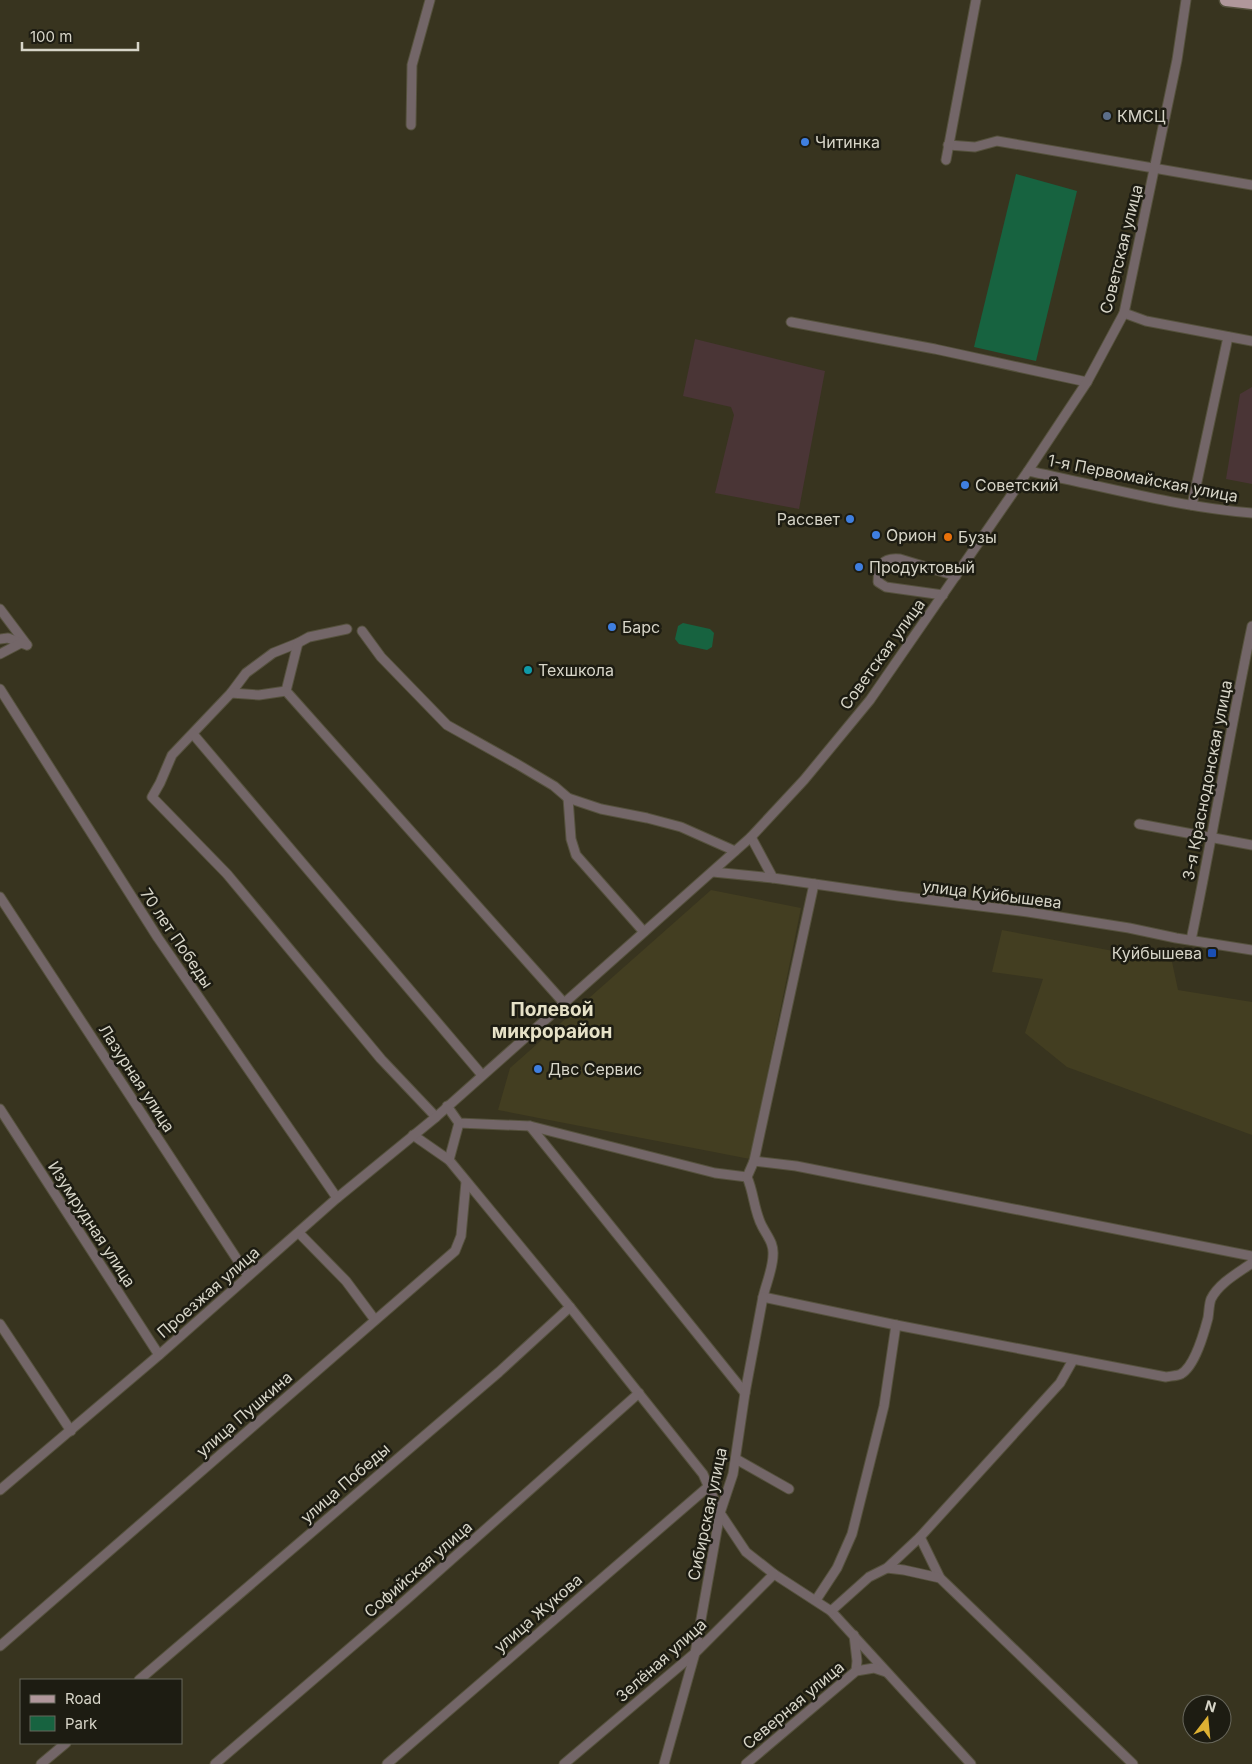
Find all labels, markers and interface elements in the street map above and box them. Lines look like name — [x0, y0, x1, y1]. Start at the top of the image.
scale bar — [22, 20, 139, 52]
text: 100 m — [30, 27, 72, 46]
place label: КМСЦ — [1117, 106, 1166, 126]
marker: КМСЦ — [1101, 110, 1113, 122]
place label: Читинка — [815, 132, 880, 152]
marker: Читинка — [799, 136, 811, 148]
street label: Советская улица — [1095, 182, 1147, 316]
street label: 1-я Первомайская улица — [1046, 450, 1240, 506]
place label: Советский — [975, 475, 1059, 495]
marker: Советский — [959, 479, 971, 491]
place label: Рассвет — [777, 509, 841, 529]
marker: Рассвет — [844, 513, 856, 525]
place label: Орион — [886, 525, 937, 545]
place label: Бузы — [958, 527, 997, 547]
marker: Орион — [870, 529, 882, 541]
marker: Бузы — [942, 531, 954, 543]
place label: Продуктовый — [869, 557, 975, 577]
marker: Продуктовый — [853, 561, 865, 573]
street label: Советская улица — [835, 595, 929, 713]
place label: Барс — [622, 617, 660, 637]
marker: Барс — [606, 621, 618, 633]
place label: Техшкола — [538, 660, 614, 680]
marker: Техшкола — [522, 664, 534, 676]
street label: 3-я Краснодонская улица — [1178, 678, 1236, 882]
street label: улица Куйбышева — [921, 876, 1063, 912]
street label: 70 лет Победы — [136, 884, 218, 992]
place label: Куйбышева — [1112, 943, 1202, 963]
marker: Куйбышева — [1206, 947, 1218, 959]
district label: Полевой микрорайон — [492, 998, 612, 1043]
street label: Лазурная улица — [95, 1020, 179, 1136]
place label: Двс Сервис — [548, 1059, 642, 1079]
marker: Двс Сервис — [532, 1063, 544, 1075]
street label: Изумрудная улица — [44, 1157, 140, 1291]
street label: Проезжая улица — [153, 1242, 263, 1342]
street label: улица Пушкина — [192, 1367, 296, 1461]
street label: улица Победы — [296, 1439, 394, 1527]
street label: Сибирская улица — [683, 1446, 731, 1582]
street label: Софийская улица — [360, 1517, 476, 1621]
street label: улица Жукова — [490, 1569, 586, 1657]
street label: Зелёная улица — [612, 1614, 710, 1706]
street label: Северная улица — [738, 1657, 848, 1753]
legend — [20, 1679, 182, 1744]
text: Road — [65, 1689, 101, 1708]
north arrow — [1182, 1694, 1232, 1744]
text: N — [1203, 1696, 1218, 1716]
text: Park — [65, 1714, 98, 1733]

